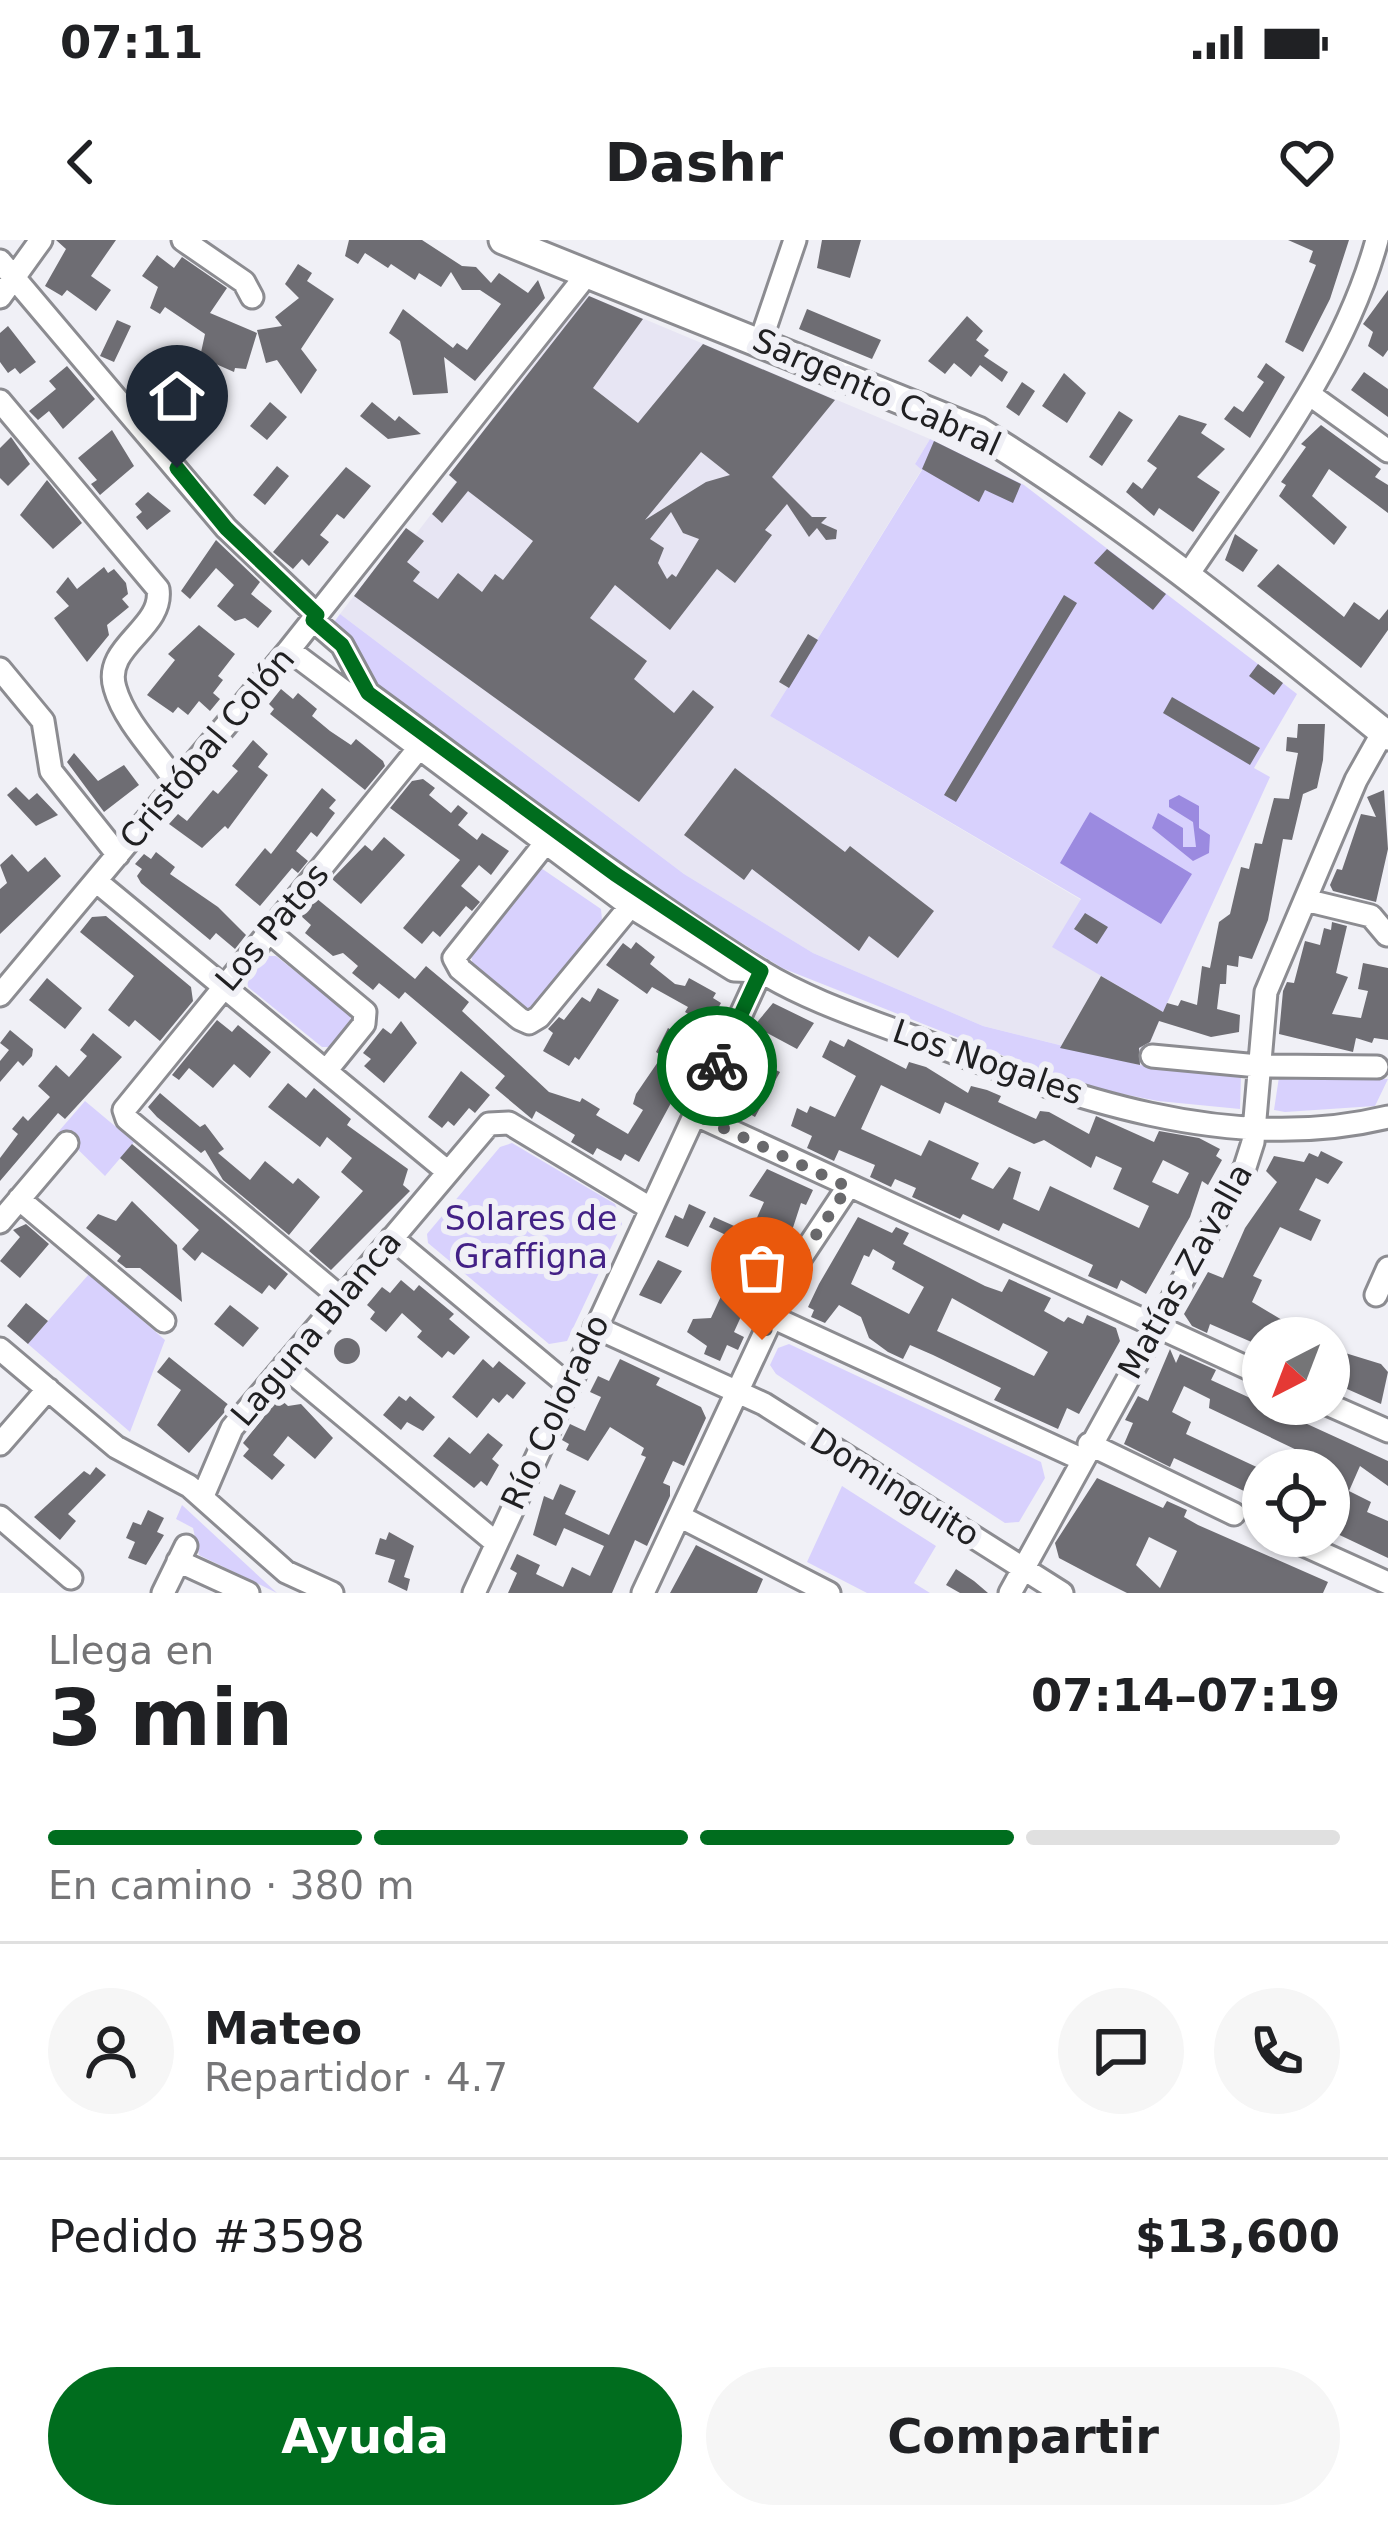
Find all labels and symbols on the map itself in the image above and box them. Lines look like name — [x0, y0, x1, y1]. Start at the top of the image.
street label: Sargento Cabral — [747, 320, 1007, 464]
pin — [126, 345, 228, 468]
street label: Cristóbal Colón — [112, 640, 302, 856]
street label: Los Patos — [207, 855, 337, 999]
courier — [657, 1006, 777, 1126]
street label: Los Nogales — [888, 1011, 1088, 1113]
street label: Matías Zavalla — [1110, 1157, 1260, 1385]
park label: Solares de Graffigna — [445, 1199, 617, 1276]
pin — [711, 1217, 813, 1340]
street label: Laguna Blanca — [223, 1222, 409, 1434]
street label: Río Colorado — [493, 1308, 617, 1516]
north arrow — [1242, 1317, 1350, 1425]
street label: Dominguito — [803, 1420, 987, 1554]

